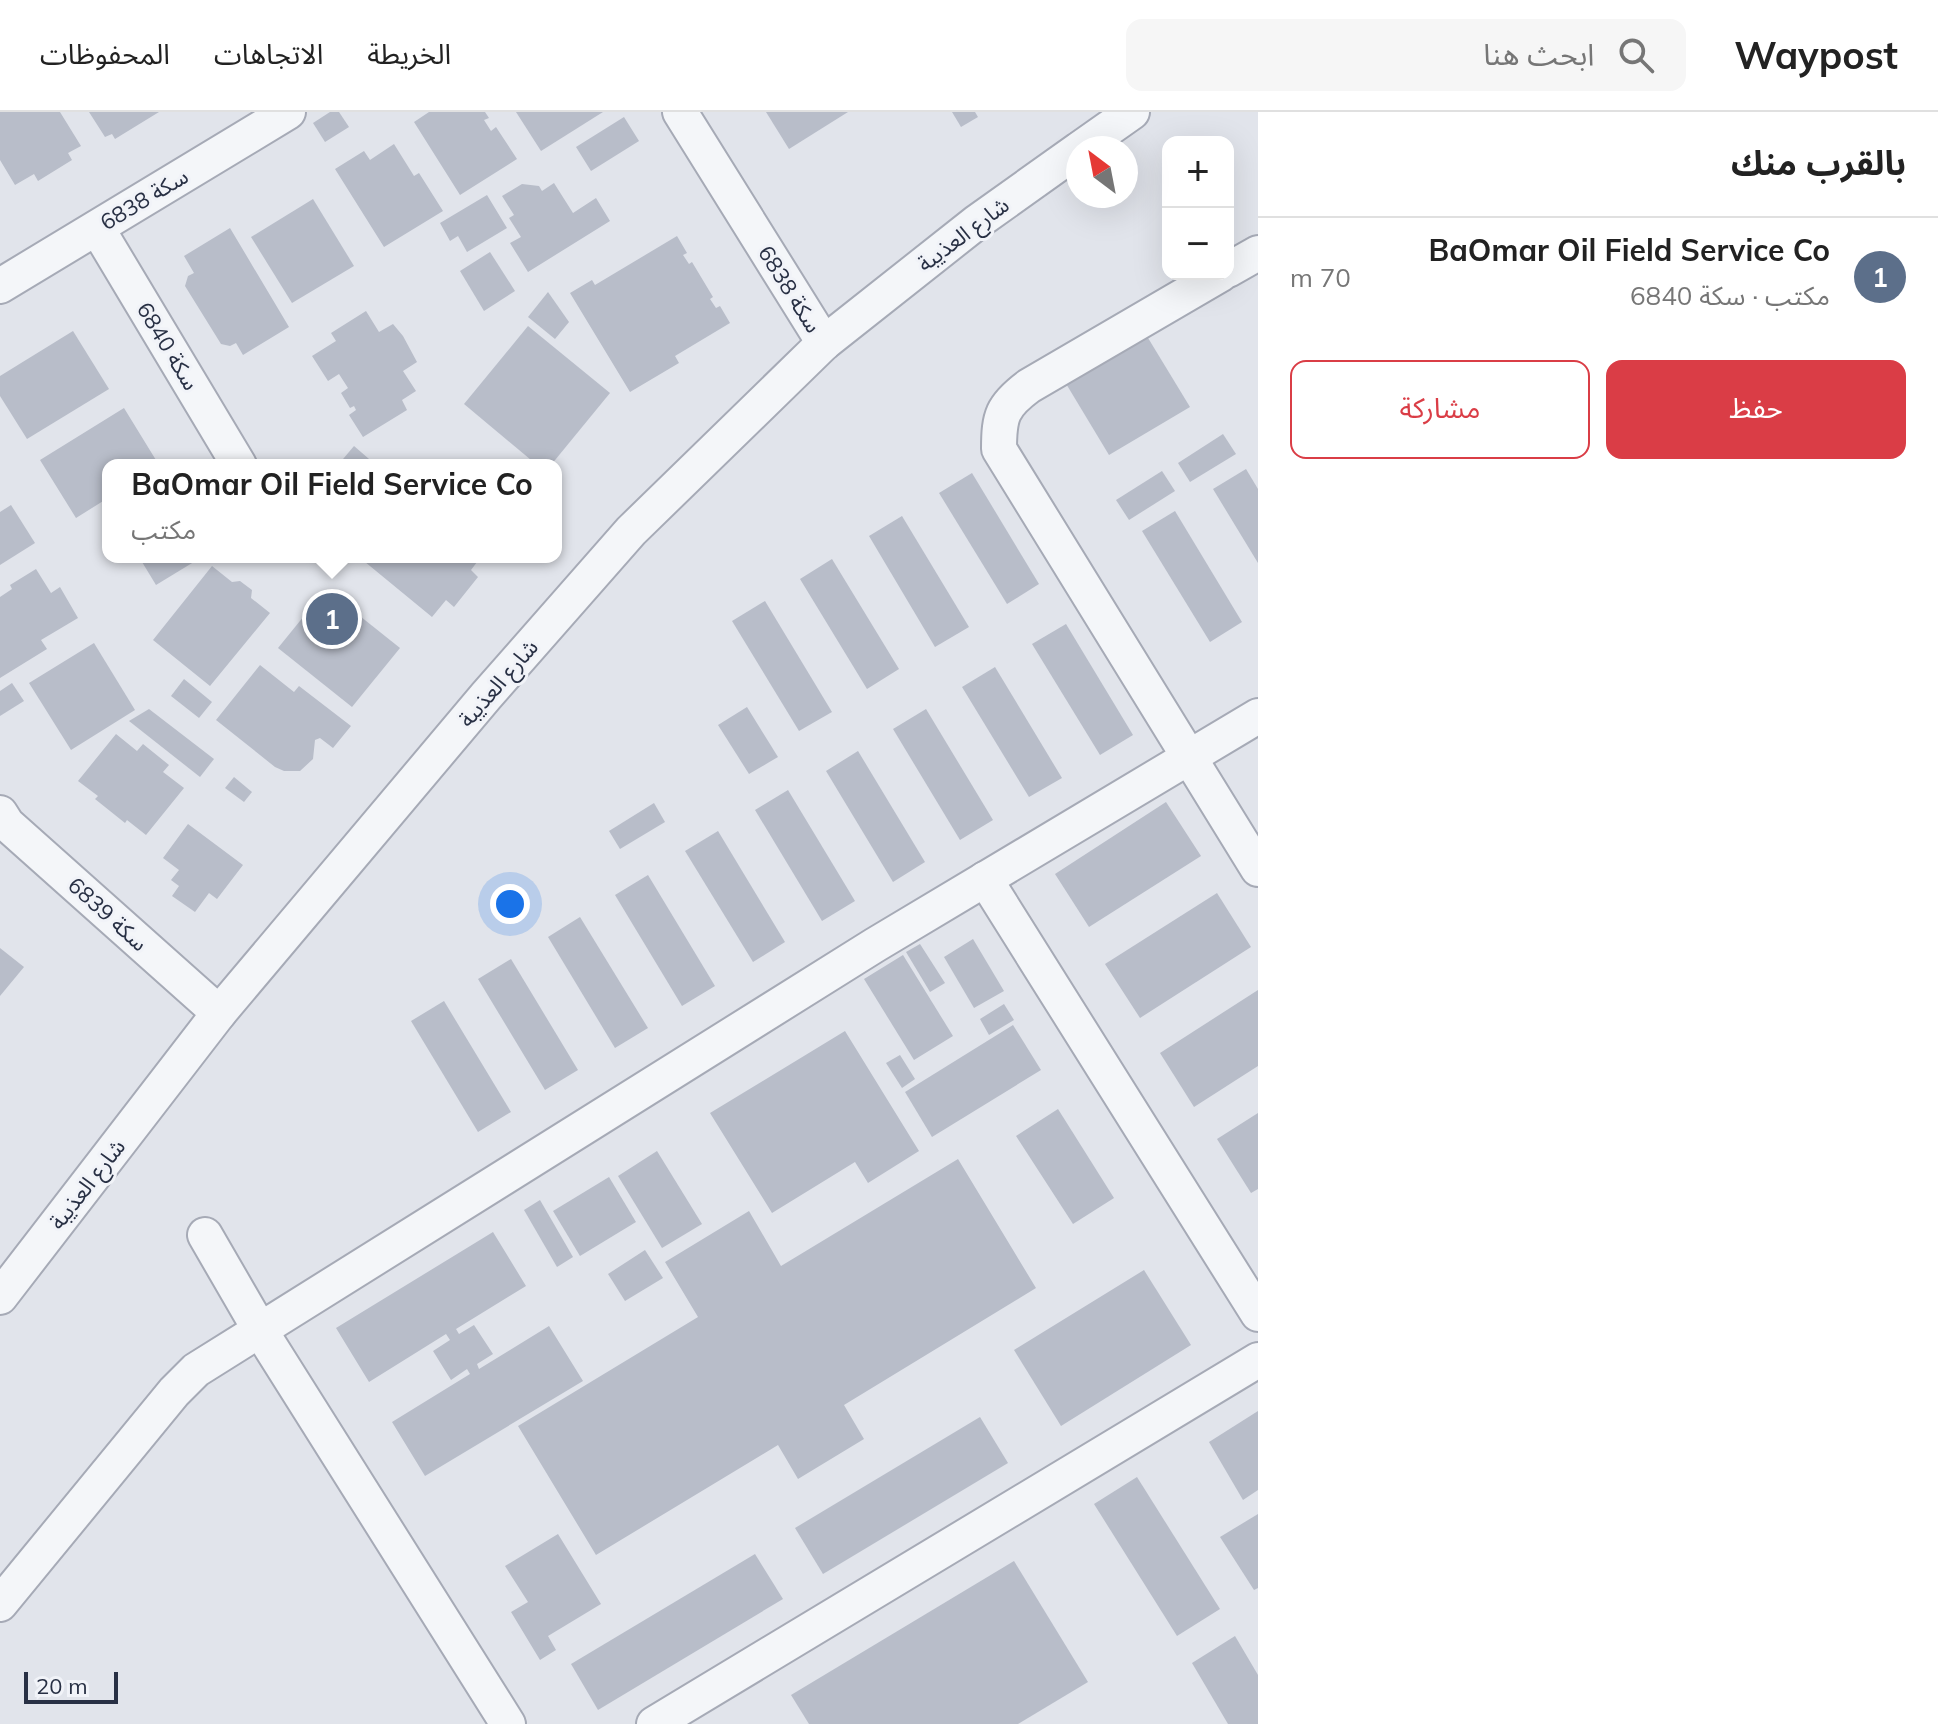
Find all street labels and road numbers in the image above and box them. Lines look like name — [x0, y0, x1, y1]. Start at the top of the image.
street label: سكة 6838 — [95, 162, 193, 236]
street label: شارع العذيبة — [912, 190, 1016, 280]
street label: سكة 6838 — [752, 240, 828, 338]
street label: سكة 6840 — [131, 297, 205, 395]
street label: شارع العذيبة — [452, 633, 546, 735]
street label: سكة 6839 — [62, 871, 154, 957]
street label: شارع العذيبة — [43, 1133, 134, 1237]

